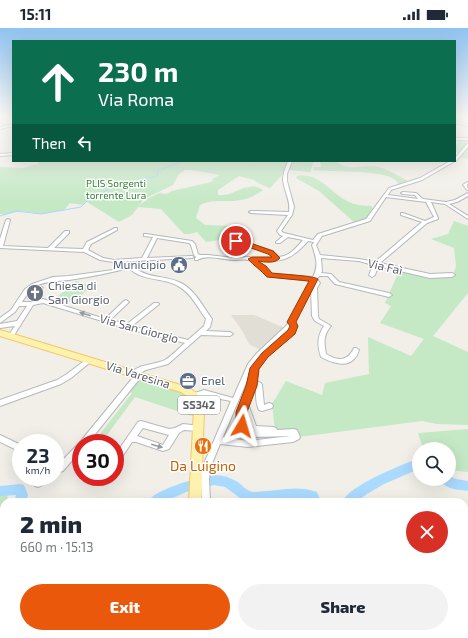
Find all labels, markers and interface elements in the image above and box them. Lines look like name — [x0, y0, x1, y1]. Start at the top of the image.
text: 15:11 — [20, 5, 52, 23]
text: 230 m — [98, 54, 179, 88]
icon: ahead — [32, 56, 84, 108]
text: Via Roma — [98, 88, 174, 110]
icon: left — [74, 132, 96, 154]
text: Then — [32, 134, 66, 152]
park label: PLIS Sorgenti torrente Lura — [86, 177, 146, 201]
pin — [219, 224, 253, 258]
icon: arrive — [225, 230, 247, 252]
public building icon: Municipio — [169, 255, 189, 275]
street label: Via Faì — [366, 255, 404, 277]
place label: Municipio — [113, 257, 166, 271]
place label: Chiesa di San Giorgio — [48, 278, 110, 306]
church icon: Chiesa di San Giorgio — [25, 283, 45, 303]
one-way arrow — [78, 311, 90, 317]
street label: Via San Giorgio — [98, 311, 180, 345]
street label: Via Varesina — [104, 358, 172, 390]
office icon: Enel — [178, 371, 198, 391]
place label: Enel — [201, 373, 225, 387]
road number: SS342 — [178, 396, 220, 414]
position arrow — [221, 405, 263, 447]
speed limit sign: 30 — [72, 434, 124, 486]
restaurant icon: Da Luigino — [193, 436, 213, 456]
map controls — [412, 442, 456, 486]
button: search — [412, 442, 456, 486]
text: 23 — [27, 443, 49, 467]
one-way arrow — [151, 443, 163, 449]
place label: Da Luigino — [170, 457, 236, 474]
text: km/h — [26, 464, 50, 476]
text: 2 min — [20, 509, 82, 538]
button: close — [406, 511, 448, 553]
text: 660 m · 15:13 — [20, 539, 93, 555]
button: Exit — [20, 584, 230, 630]
button: Share — [238, 584, 448, 630]

